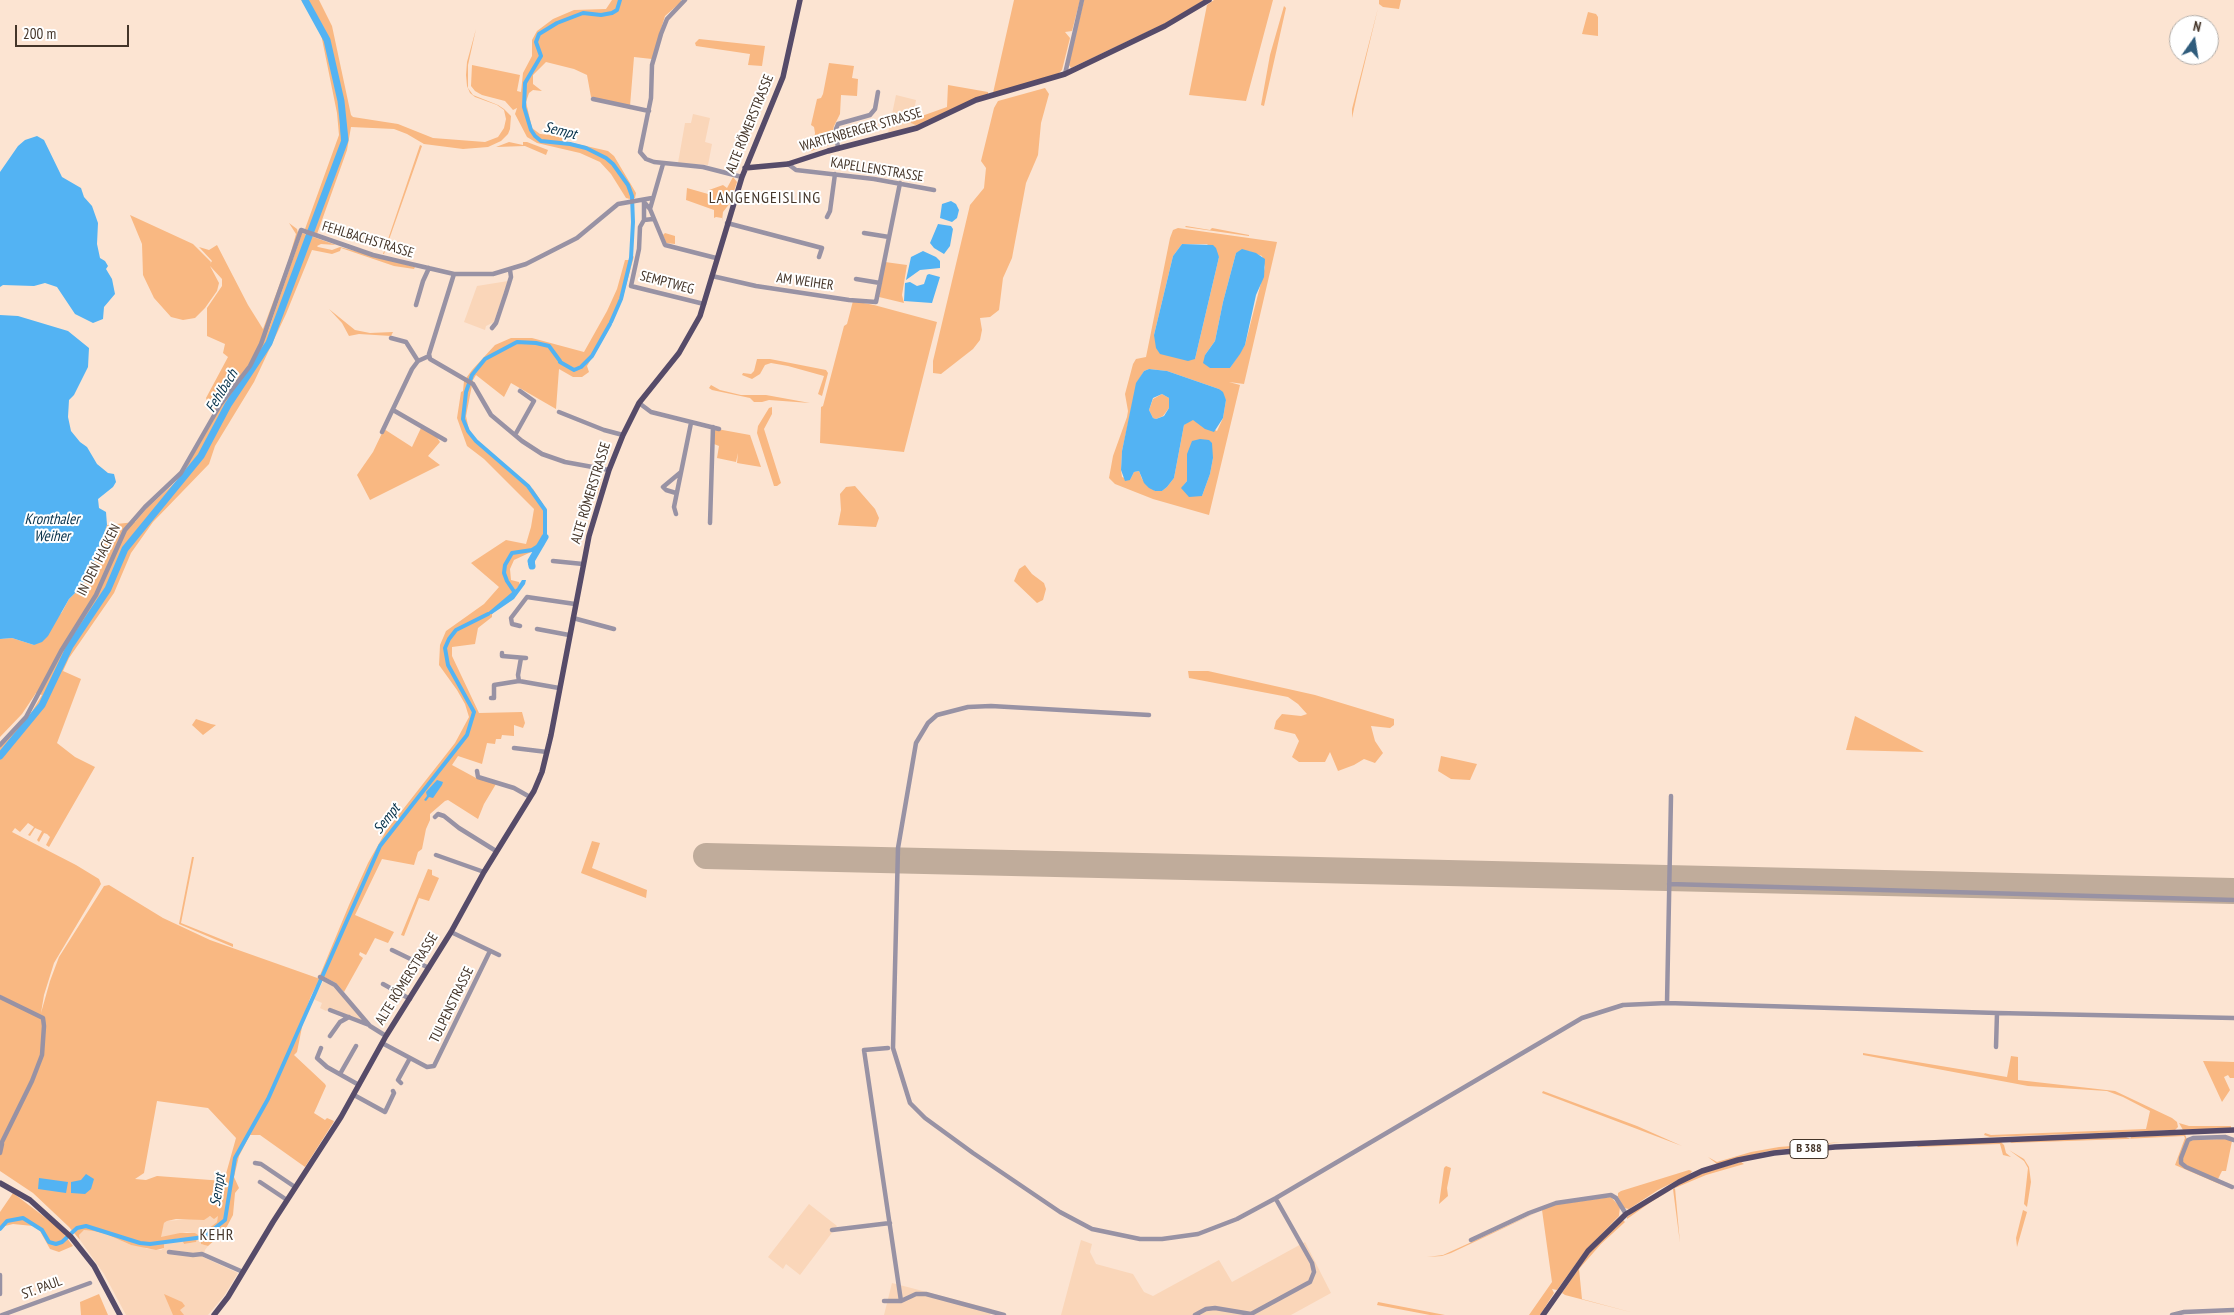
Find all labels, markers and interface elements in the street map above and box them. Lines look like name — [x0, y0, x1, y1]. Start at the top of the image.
scale bar — [18, 15, 131, 47]
north arrow — [2169, 15, 2219, 65]
text: N — [2191, 17, 2203, 36]
text: 200 m — [23, 24, 56, 43]
street label: ALTE RÖMERSTRASSE — [723, 72, 777, 176]
street label: WARTENBERGER STRASSE — [798, 105, 924, 155]
water label: Sempt — [542, 118, 578, 144]
street label: KAPELLENSTRASSE — [829, 154, 925, 186]
district label: LANGENGEISLING — [707, 188, 823, 208]
street label: FEHLBACHSTRASSE — [320, 218, 416, 262]
street label: SEMPTWEG — [638, 268, 696, 298]
street label: AM WEIHER — [775, 270, 835, 294]
water label: Fehlbach — [202, 366, 242, 416]
street label: ALTE RÖMERSTRASSE — [568, 440, 614, 546]
water label: Kronthaler Weiher — [25, 511, 79, 546]
street label: IN DEN HACKEN — [74, 521, 124, 599]
water label: Sempt — [370, 800, 404, 838]
street label: ALTE RÖMERSTRASSE — [372, 930, 442, 1028]
street label: TULPENSTRASSE — [426, 964, 478, 1046]
road number: B 388 — [1790, 1140, 1828, 1158]
water label: Sempt — [207, 1172, 229, 1208]
district label: KEHR — [199, 1225, 235, 1245]
street label: ST. PAUL — [19, 1273, 65, 1303]

